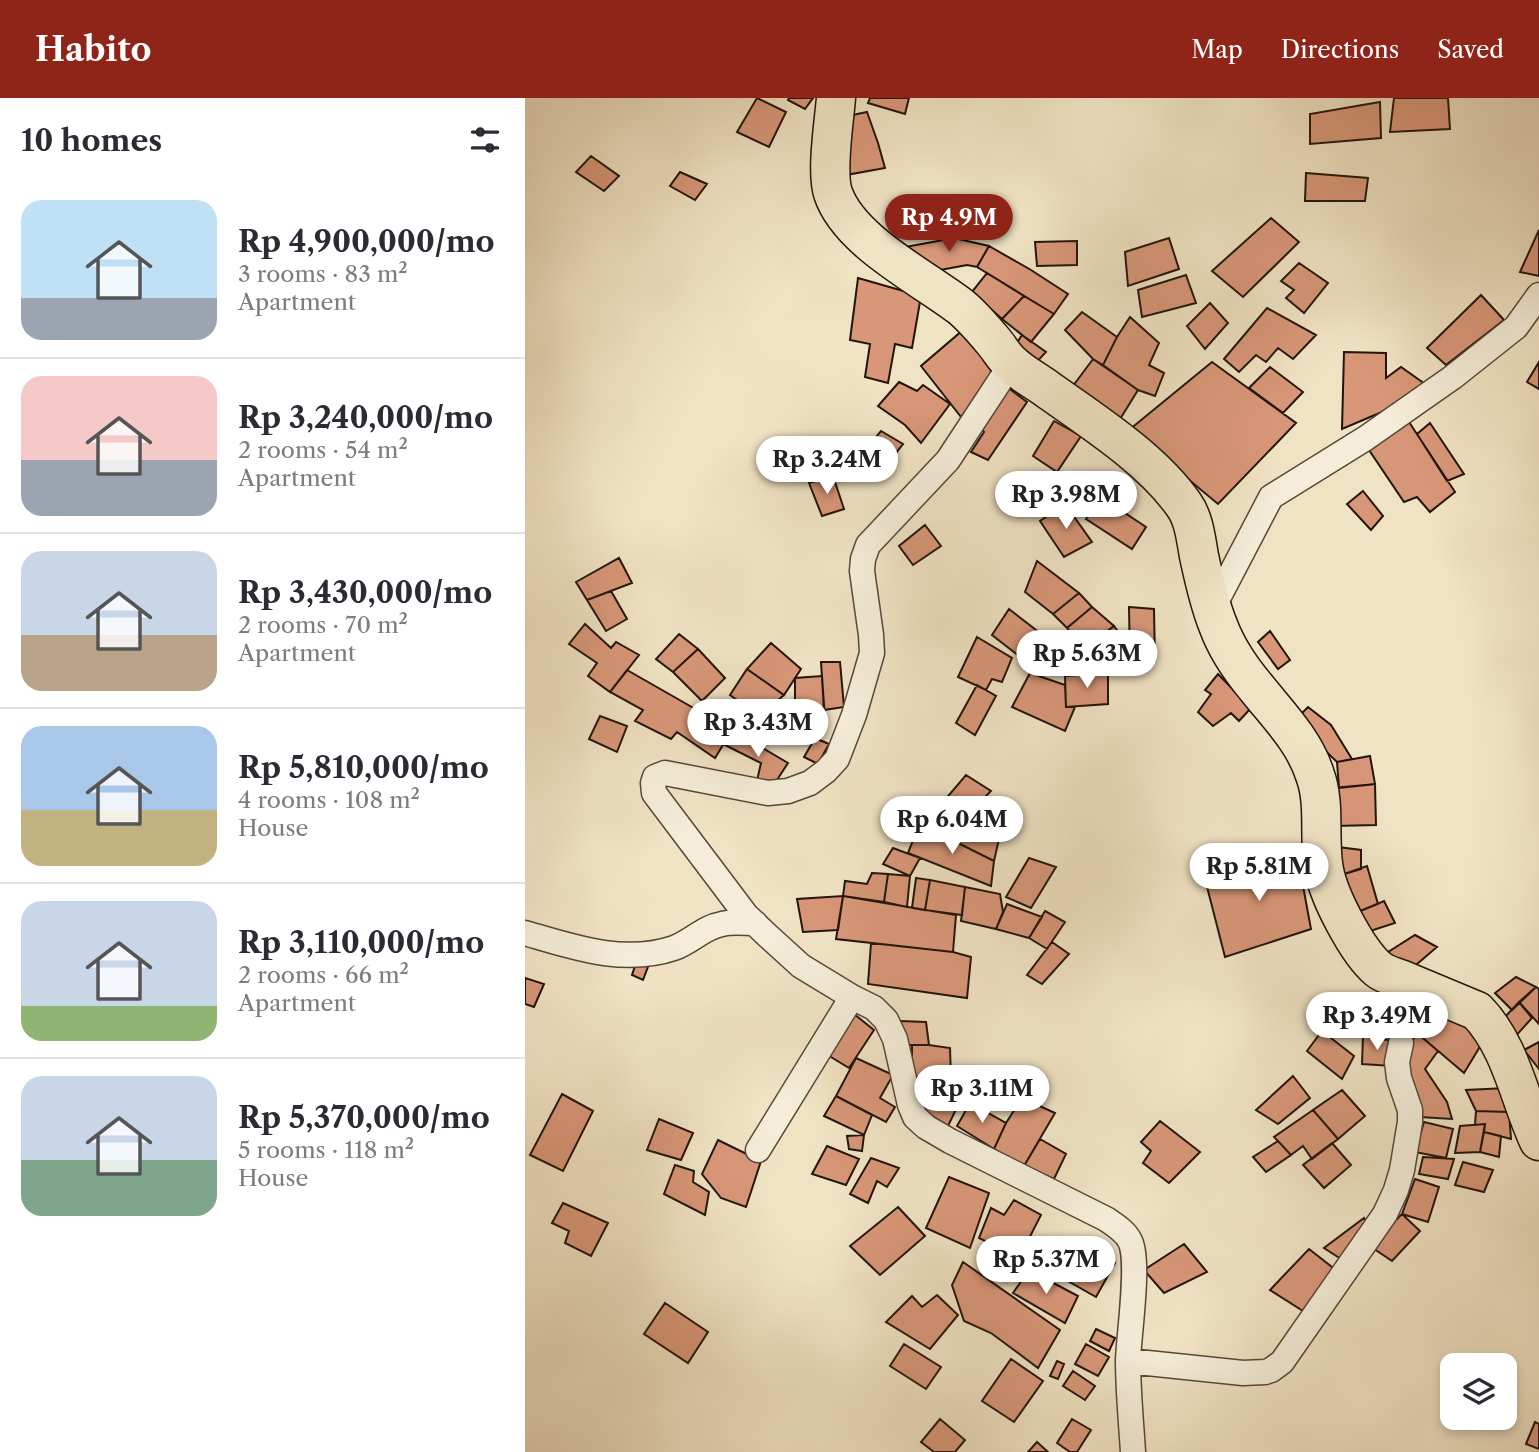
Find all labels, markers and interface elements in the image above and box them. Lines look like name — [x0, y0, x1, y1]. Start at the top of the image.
text: Habito — [35, 29, 151, 70]
text: Map — [1191, 35, 1243, 64]
text: Directions — [1281, 35, 1399, 64]
text: Saved — [1437, 35, 1504, 64]
icon: filters — [466, 121, 504, 159]
text: 10 homes — [21, 122, 162, 159]
pin: Rp 4.9M — [884, 194, 1014, 254]
text: Rp 4.9M — [901, 203, 997, 231]
text: Rp 4,900,000/mo — [238, 223, 495, 260]
icon: home — [77, 228, 161, 312]
text: 3 rooms · 83 m² — [238, 260, 408, 288]
text: Apartment — [238, 288, 356, 316]
text: Rp 3,240,000/mo — [238, 399, 493, 436]
icon: home — [77, 404, 161, 488]
text: 2 rooms · 54 m² — [238, 436, 408, 464]
pin: Rp 3.24M — [755, 436, 899, 496]
text: Rp 3.24M — [772, 445, 882, 473]
text: Apartment — [238, 464, 356, 492]
pin: Rp 3.98M — [994, 472, 1138, 531]
text: Rp 3.98M — [1011, 480, 1121, 508]
text: Rp 3,430,000/mo — [238, 574, 492, 611]
icon: home — [77, 579, 161, 663]
text: 2 rooms · 70 m² — [238, 611, 408, 639]
pin: Rp 5.63M — [1015, 630, 1159, 690]
text: Apartment — [238, 639, 356, 667]
text: Rp 5.63M — [1032, 639, 1142, 667]
pin: Rp 3.43M — [686, 700, 830, 759]
text: Rp 3.43M — [703, 708, 813, 736]
text: Rp 5,810,000/mo — [238, 749, 489, 786]
icon: home — [77, 754, 161, 838]
text: 4 rooms · 108 m² — [238, 786, 420, 814]
pin: Rp 6.04M — [880, 796, 1024, 856]
text: Rp 6.04M — [896, 805, 1008, 833]
text: House — [238, 814, 308, 842]
pin: Rp 5.81M — [1187, 844, 1331, 903]
text: Rp 5.81M — [1206, 852, 1312, 880]
text: Rp 3,110,000/mo — [238, 924, 484, 961]
icon: home — [77, 929, 161, 1013]
text: 2 rooms · 66 m² — [238, 961, 409, 989]
text: Apartment — [238, 989, 356, 1017]
pin: Rp 3.49M — [1305, 992, 1449, 1052]
text: Rp 3.49M — [1322, 1001, 1432, 1029]
pin: Rp 3.11M — [910, 1066, 1054, 1125]
text: Rp 3.11M — [930, 1074, 1034, 1102]
text: Rp 5,370,000/mo — [238, 1099, 490, 1136]
icon: home — [77, 1104, 161, 1188]
text: 5 rooms · 118 m² — [238, 1136, 414, 1164]
text: House — [238, 1164, 308, 1192]
pin: Rp 5.37M — [974, 1236, 1118, 1296]
text: Rp 5.37M — [992, 1245, 1100, 1273]
map controls — [1440, 1353, 1517, 1430]
button: layers — [1440, 1353, 1517, 1430]

